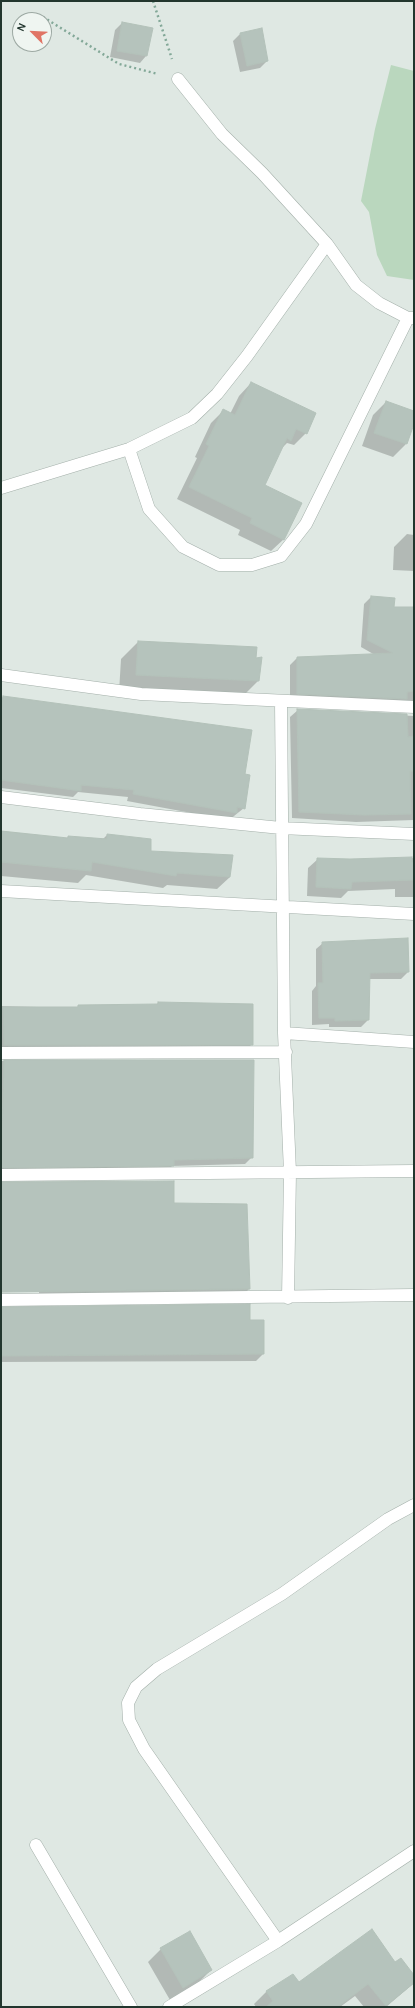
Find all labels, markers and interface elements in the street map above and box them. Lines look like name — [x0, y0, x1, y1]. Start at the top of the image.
north arrow — [12, 12, 52, 52]
text: N — [14, 21, 29, 34]

